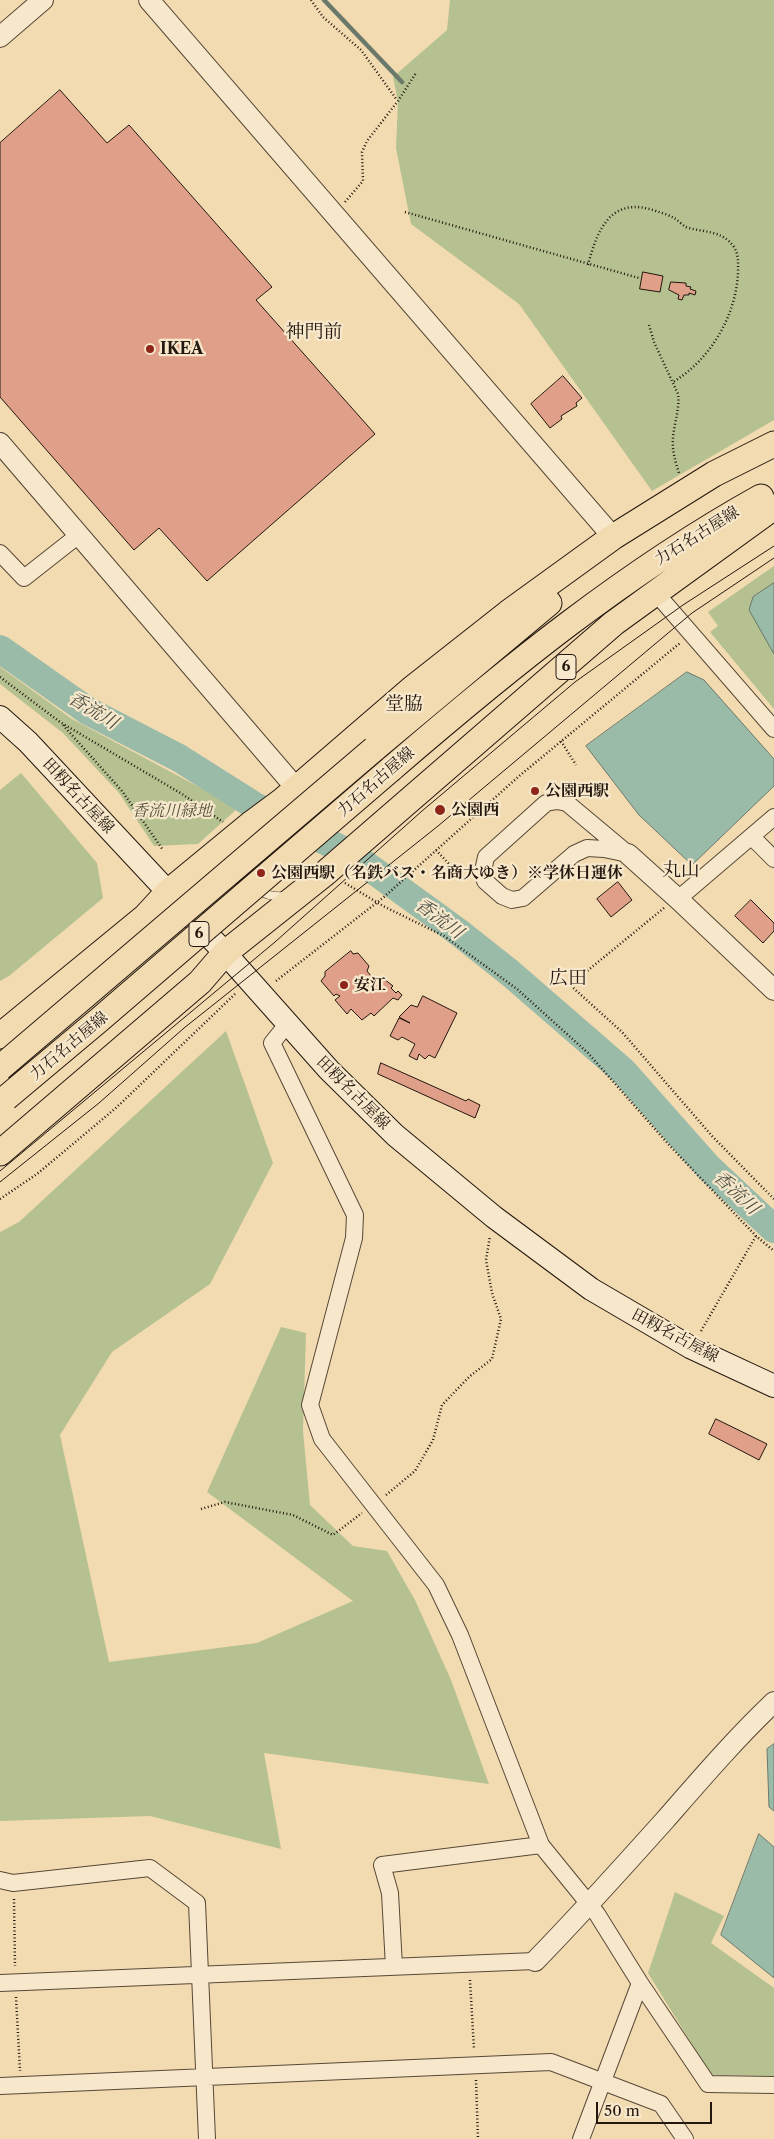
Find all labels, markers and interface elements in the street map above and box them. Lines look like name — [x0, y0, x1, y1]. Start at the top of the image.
district label: 神門前 — [286, 322, 342, 344]
place label: IKEA — [160, 339, 203, 359]
marker: IKEA — [144, 343, 156, 355]
street label: 力石名古屋線 — [651, 502, 743, 570]
road number: 6 — [556, 654, 576, 680]
water label: 香流川 — [64, 688, 122, 734]
district label: 堂脇 — [385, 694, 423, 716]
street label: 力石名古屋線 — [333, 743, 419, 821]
street label: 田籾名古屋線 — [38, 754, 118, 838]
place label: 公園西駅 — [545, 781, 609, 801]
marker: 公園西駅 — [529, 785, 541, 797]
place label: 公園西 — [451, 800, 499, 820]
park label: 香流川緑地 — [132, 801, 212, 821]
marker: 公園西 — [433, 803, 447, 817]
district label: 丸山 — [662, 860, 700, 882]
place label: 公園西駅（名鉄バス・名商大ゆき）※学休日運休 — [271, 863, 623, 883]
marker: 公園西駅（名鉄バス・名商大ゆき）※学休日運休 — [255, 867, 267, 879]
water label: 香流川 — [411, 894, 467, 944]
road number: 6 — [189, 922, 209, 946]
district label: 広田 — [549, 968, 587, 990]
place label: 安江 — [354, 975, 386, 995]
marker: 安江 — [338, 979, 350, 991]
street label: 力石名古屋線 — [26, 1008, 112, 1084]
street label: 田籾名古屋線 — [312, 1052, 394, 1134]
water label: 香流川 — [709, 1167, 763, 1219]
street label: 田籾名古屋線 — [628, 1305, 722, 1367]
scale bar — [599, 2092, 715, 2124]
text: 50 m — [604, 2101, 640, 2120]

